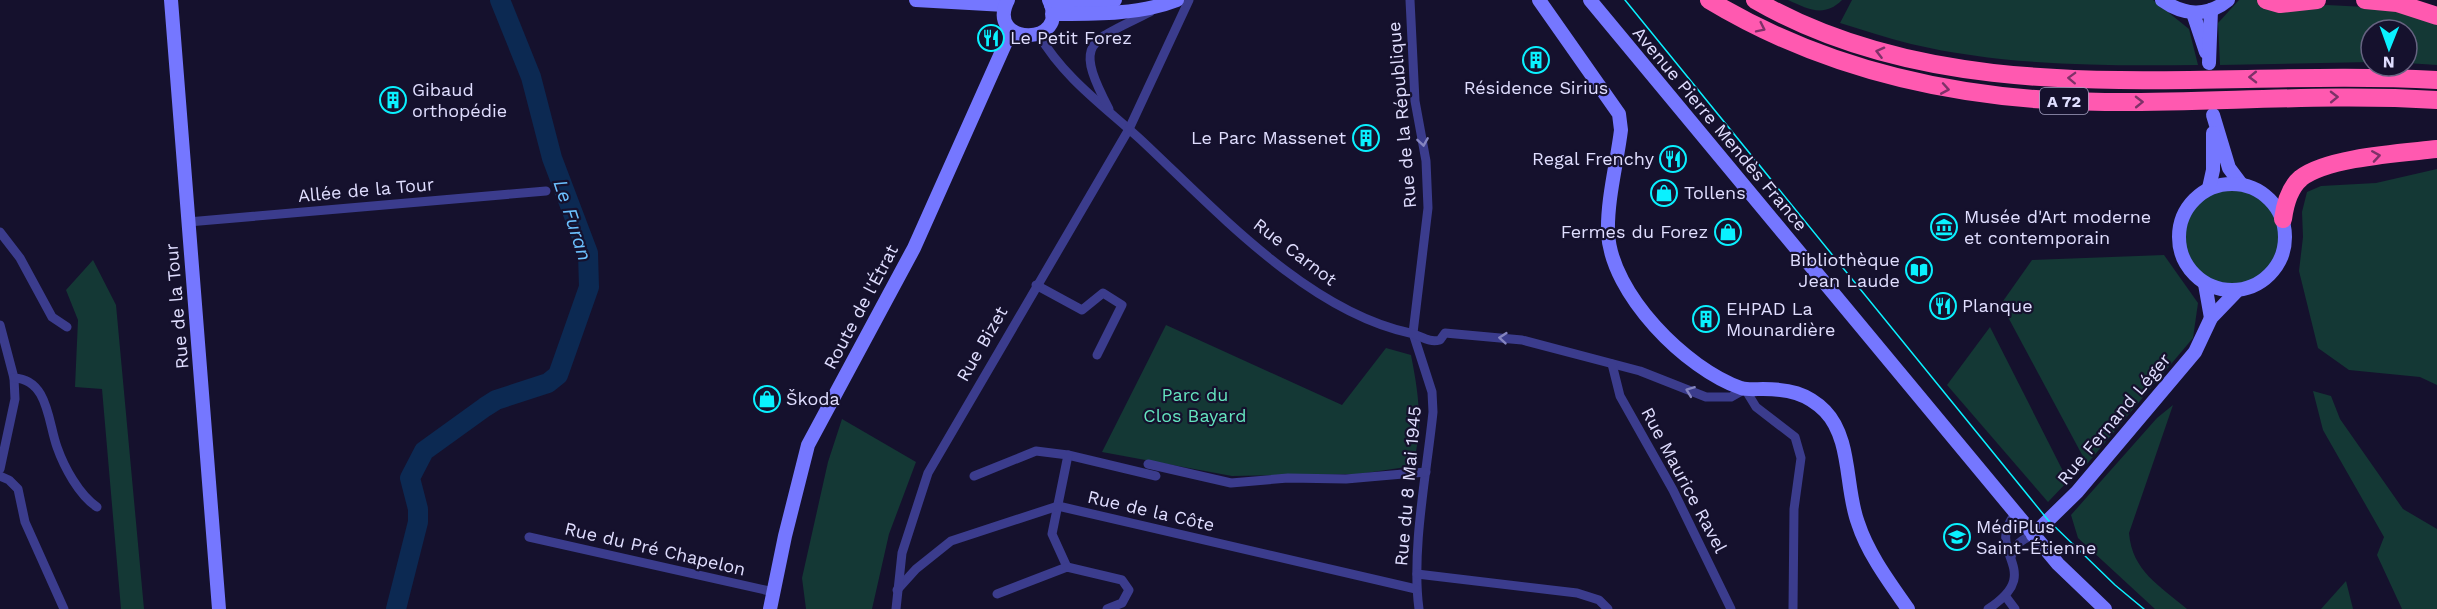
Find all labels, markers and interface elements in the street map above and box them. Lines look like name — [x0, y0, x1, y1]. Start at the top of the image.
north arrow — [2359, 18, 2419, 78]
street label: Rue de la République — [1383, 21, 1420, 209]
one-way arrow — [1754, 21, 1765, 33]
street label: Avenue Pierre Mendès France — [1629, 22, 1812, 235]
restaurant icon: Le Petit Forez — [976, 23, 1006, 53]
place label: Le Petit Forez — [1010, 27, 1132, 48]
building icon: Résidence Sirius — [1521, 45, 1551, 75]
one-way arrow — [1875, 46, 1885, 59]
text: N — [2383, 53, 2395, 72]
one-way arrow — [2248, 71, 2257, 84]
one-way arrow — [2068, 72, 2077, 84]
place label: Résidence Sirius — [1464, 77, 1608, 98]
place label: Gibaud orthopédie — [412, 79, 507, 121]
one-way arrow — [1940, 82, 1950, 95]
building icon: Gibaud orthopédie — [378, 85, 408, 115]
road number: A 72 — [2040, 88, 2088, 114]
one-way arrow — [2330, 91, 2339, 103]
one-way arrow — [2135, 96, 2144, 108]
building icon: Le Parc Massenet — [1351, 123, 1381, 153]
place label: Le Parc Massenet — [1191, 127, 1346, 148]
one-way arrow — [1416, 136, 1429, 146]
restaurant icon: Regal Frenchy — [1658, 144, 1688, 174]
place label: Regal Frenchy — [1532, 148, 1655, 169]
one-way arrow — [2371, 150, 2381, 163]
street label: Allée de la Tour — [297, 173, 435, 206]
water label: Le Furan — [549, 176, 597, 264]
shop icon: Tollens — [1649, 178, 1679, 208]
place label: Tollens — [1684, 182, 1746, 203]
place label: Musée d'Art moderne et contemporain — [1964, 206, 2151, 248]
museum icon: Musée d'Art moderne et contemporain — [1929, 212, 1959, 242]
street label: Rue Carnot — [1250, 214, 1341, 290]
shop icon: Fermes du Forez — [1713, 217, 1743, 247]
place label: Fermes du Forez — [1561, 221, 1708, 242]
street label: Route de l'Étrat — [819, 241, 902, 373]
street label: Rue de la Tour — [161, 242, 192, 370]
place label: Bibliothèque Jean Laude — [1789, 249, 1900, 291]
library icon: Bibliothèque Jean Laude — [1904, 255, 1934, 285]
restaurant icon: Planque — [1928, 291, 1958, 321]
place label: Planque — [1962, 295, 2033, 316]
place label: EHPAD La Mounardière — [1726, 298, 1835, 340]
street label: Rue Bizet — [952, 302, 1012, 385]
building icon: EHPAD La Mounardière — [1691, 304, 1721, 334]
one-way arrow — [1498, 332, 1507, 345]
street label: Rue Fernand Léger — [2052, 349, 2175, 489]
shop icon: Škoda — [752, 384, 782, 414]
park label: Parc du Clos Bayard — [1143, 384, 1247, 426]
one-way arrow — [1685, 386, 1696, 398]
place label: Škoda — [786, 388, 840, 409]
street label: Rue Maurice Ravel — [1637, 403, 1732, 557]
street label: Rue du 8 Mai 1945 — [1390, 405, 1425, 567]
street label: Rue de la Côte — [1086, 486, 1217, 535]
place label: MédiPlus Saint-Étienne — [1976, 516, 2096, 558]
street label: Rue du Pré Chapelon — [562, 517, 748, 580]
school or university icon: MédiPlus Saint-Étienne — [1942, 522, 1972, 552]

